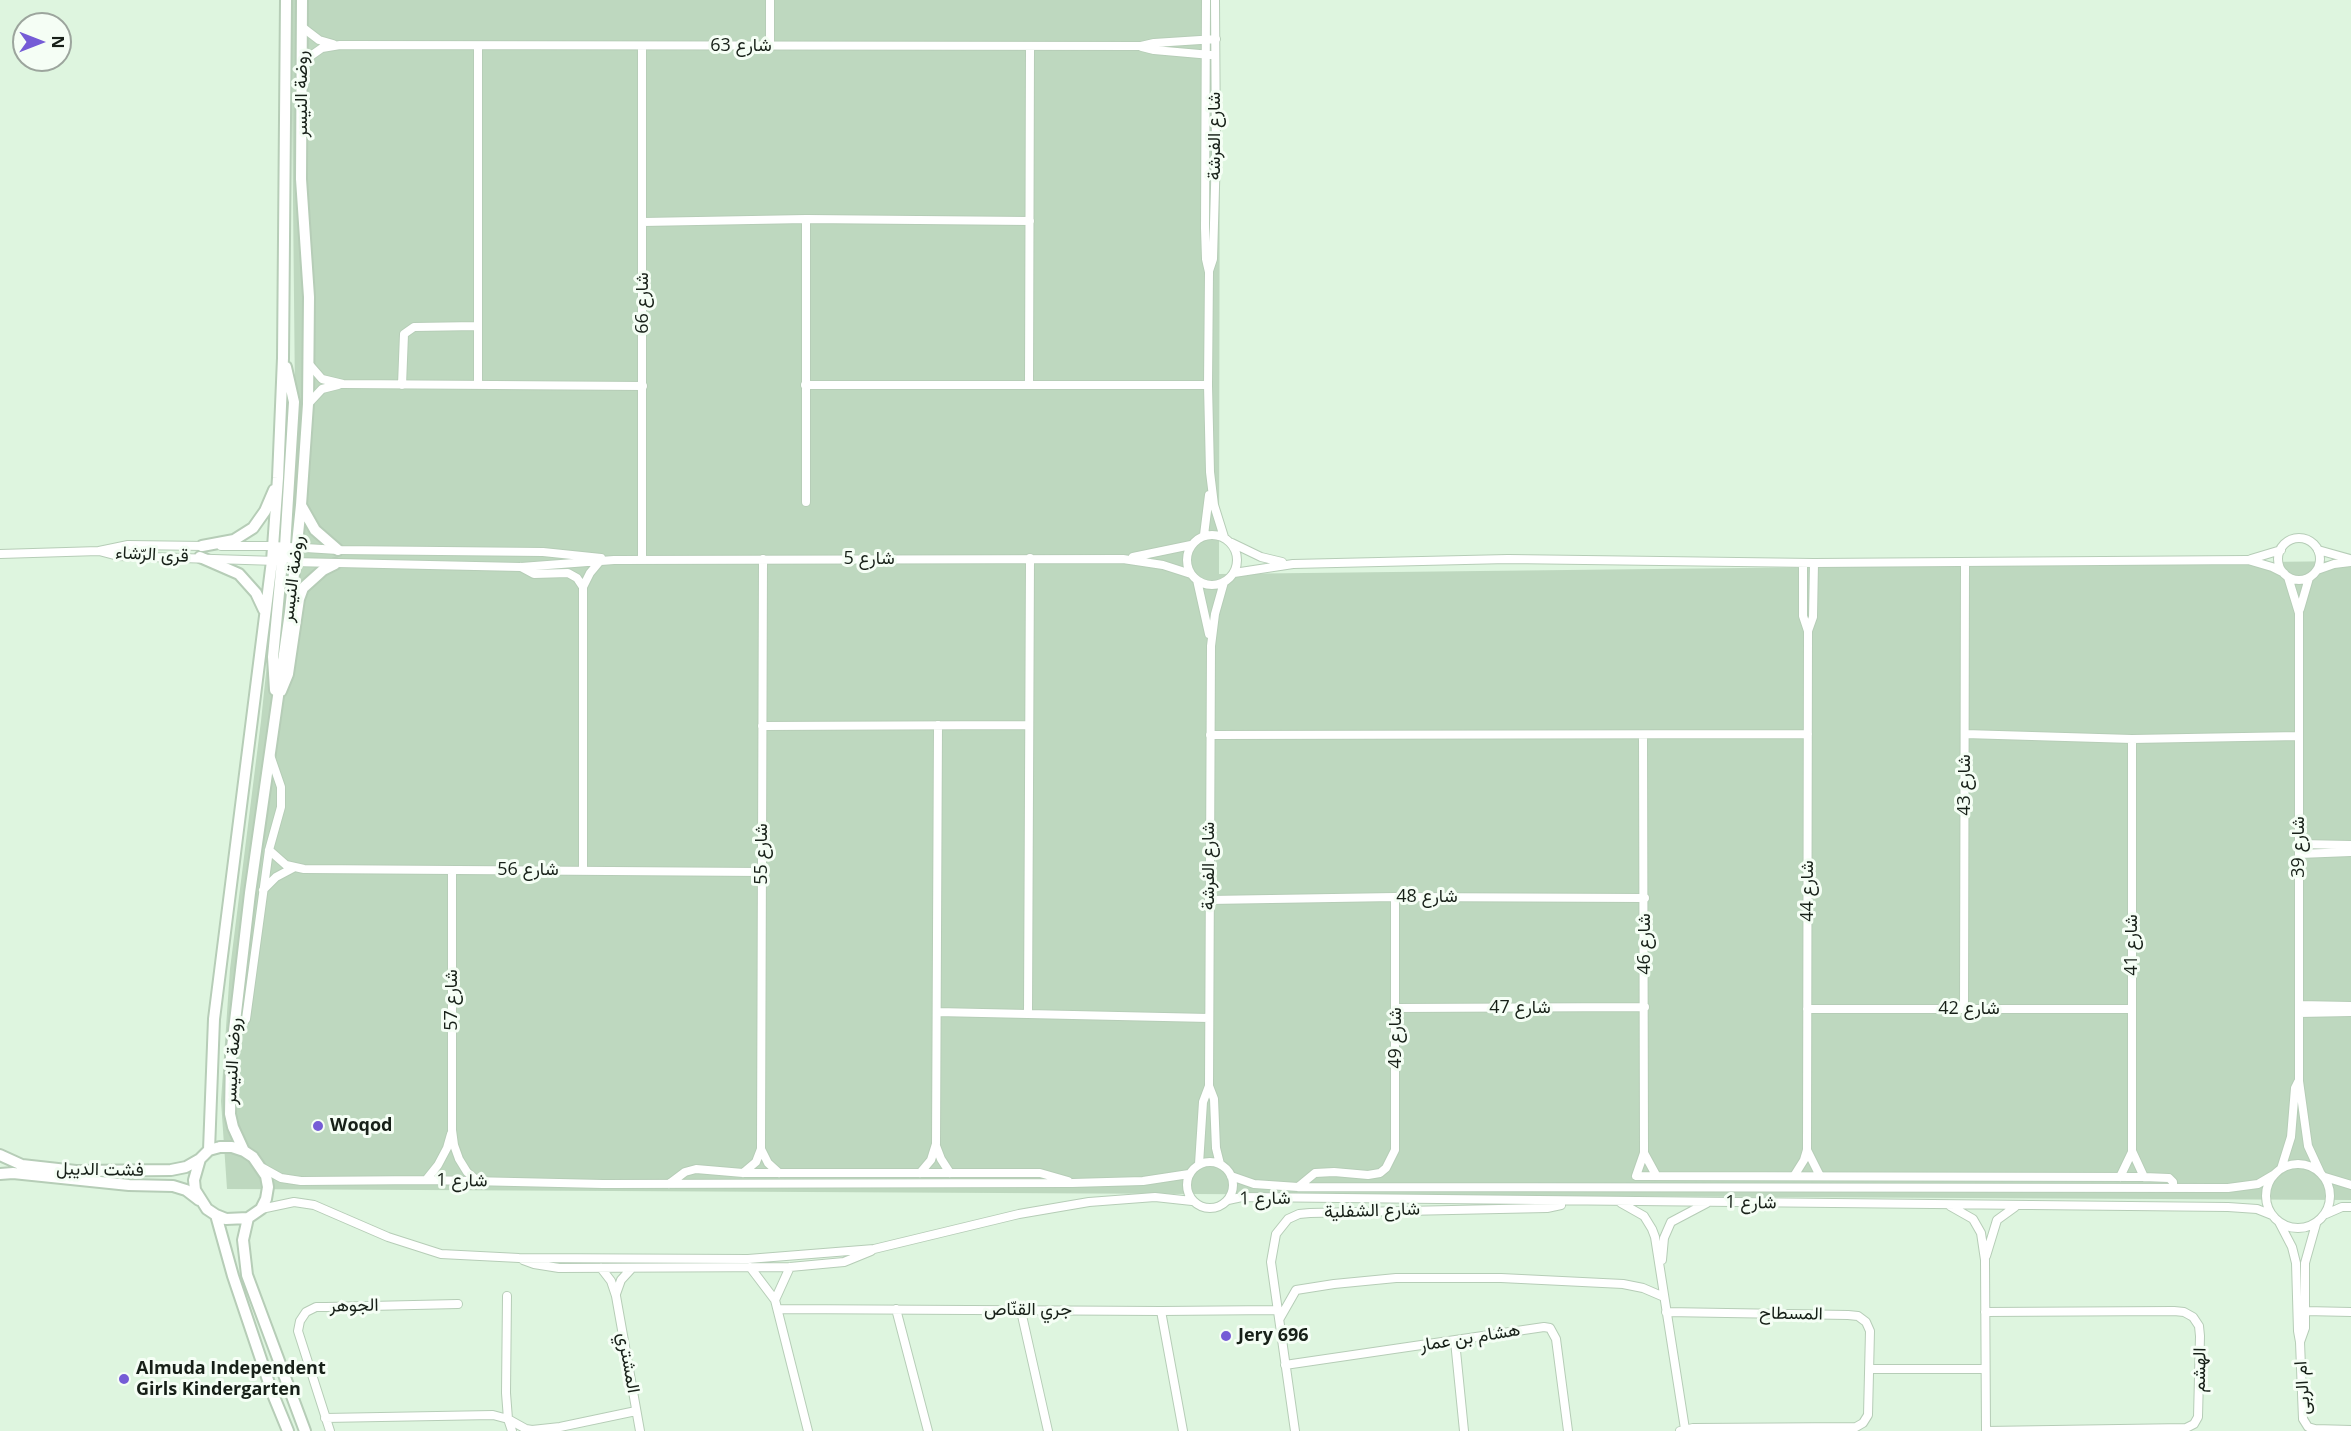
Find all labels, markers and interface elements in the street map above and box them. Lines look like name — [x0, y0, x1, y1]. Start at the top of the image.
north arrow — [12, 12, 72, 72]
text: N — [47, 35, 69, 49]
street label: شارع 63 — [710, 35, 772, 57]
street label: روضة النيسر — [291, 50, 313, 138]
street label: شارع الفرشة — [1204, 92, 1226, 180]
street label: شارع 66 — [632, 272, 654, 334]
street label: روضة النيسر — [277, 534, 309, 624]
street label: قرى الرّشاء — [115, 542, 189, 568]
street label: شارع 5 — [843, 548, 895, 570]
street label: شارع 43 — [1954, 754, 1976, 816]
street label: شارع 39 — [2288, 816, 2310, 878]
street label: شارع الفرشة — [1198, 822, 1220, 910]
street label: شارع 55 — [751, 823, 773, 885]
street label: شارع 56 — [497, 859, 559, 881]
street label: شارع 44 — [1797, 860, 1819, 922]
street label: شارع 48 — [1396, 886, 1458, 908]
street label: شارع 46 — [1634, 913, 1656, 975]
street label: شارع 41 — [2121, 914, 2143, 976]
street label: شارع 57 — [441, 969, 463, 1031]
street label: شارع 47 — [1489, 997, 1551, 1019]
street label: شارع 42 — [1938, 998, 2000, 1020]
street label: شارع 49 — [1385, 1007, 1407, 1069]
street label: روضة النيسر — [220, 1017, 246, 1105]
place label: Woqod — [330, 1115, 392, 1137]
marker: Woqod — [311, 1119, 325, 1133]
street label: فشت الديبل — [56, 1158, 144, 1182]
street label: شارع 1 — [436, 1170, 488, 1192]
street label: شارع 1 — [1239, 1188, 1291, 1210]
street label: شارع 1 — [1725, 1192, 1777, 1214]
street label: شارع الشفلية — [1324, 1199, 1420, 1223]
street label: الجوهر — [329, 1295, 379, 1317]
street label: جري القنّاص — [984, 1299, 1072, 1321]
street label: المسطاح — [1759, 1303, 1823, 1325]
street label: هشام بن عمار — [1418, 1319, 1522, 1357]
place label: Jery 696 — [1238, 1325, 1309, 1347]
marker: Jery 696 — [1219, 1329, 1233, 1343]
street label: المشتري — [612, 1331, 644, 1395]
street label: الهشم — [2189, 1347, 2211, 1393]
place label: Almuda Independent Girls Kindergarten — [136, 1358, 326, 1400]
street label: ام الربى — [2290, 1360, 2316, 1416]
marker: Almuda Independent Girls Kindergarten — [117, 1372, 131, 1386]

